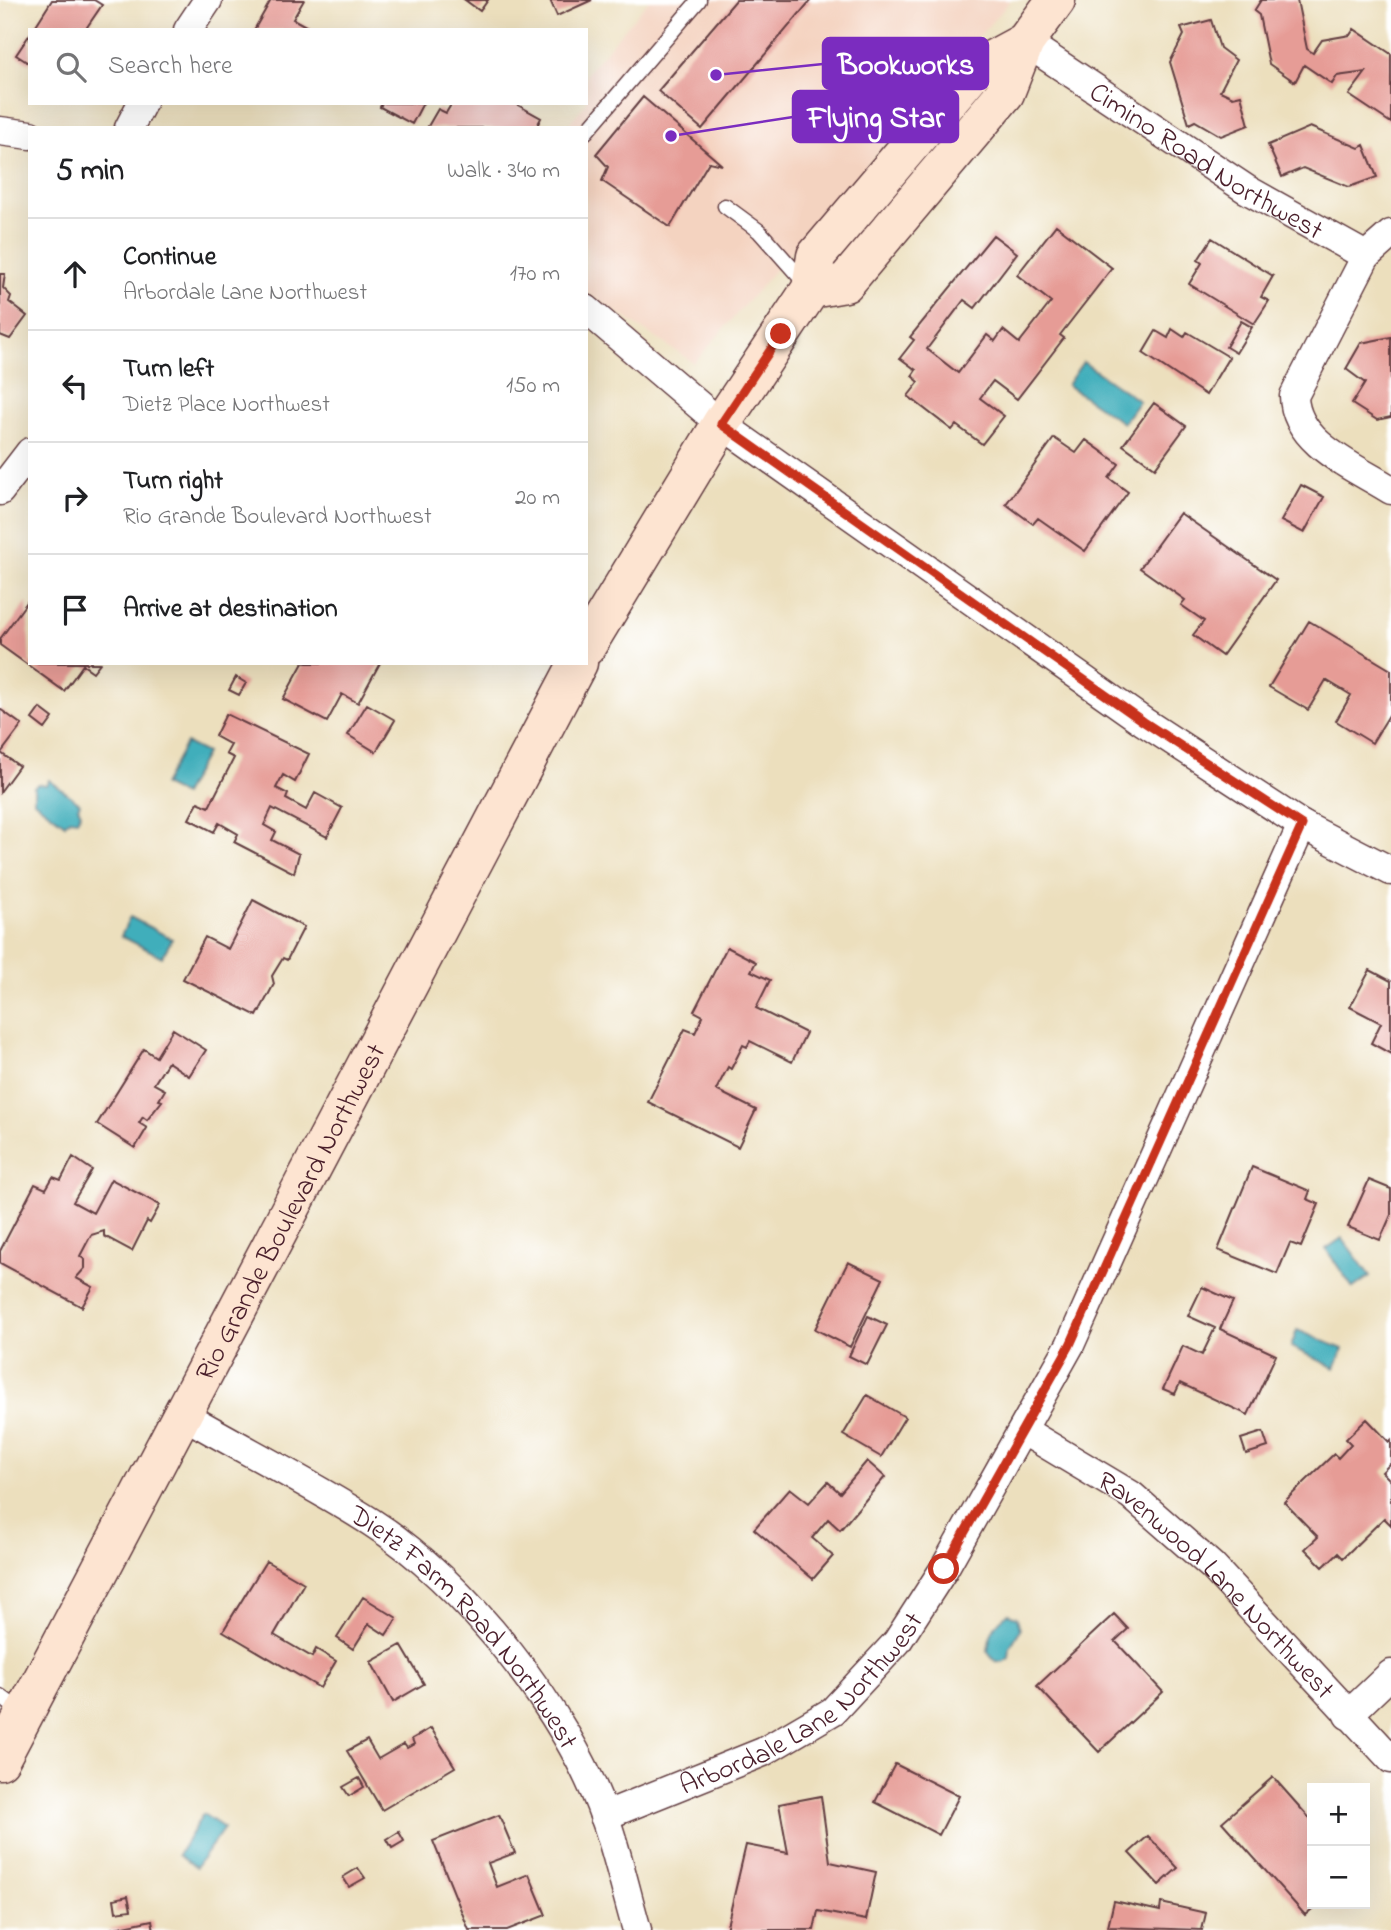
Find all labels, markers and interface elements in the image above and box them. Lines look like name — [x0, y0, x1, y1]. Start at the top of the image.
search box — [28, 28, 588, 105]
callout: Bookworks — [823, 38, 988, 89]
text: Bookworks — [836, 45, 974, 89]
icon: search — [52, 48, 90, 86]
text: Search here — [108, 48, 233, 86]
street label: Cimino Road Northwest — [1080, 73, 1330, 252]
callout: Flying Star — [793, 91, 958, 142]
text: Flying Star — [805, 98, 945, 143]
text: 5 min — [56, 150, 124, 194]
text: Walk · 340 m — [447, 155, 560, 188]
text: Continue — [123, 239, 216, 277]
icon: ahead — [56, 255, 94, 293]
text: 170 m — [510, 258, 560, 291]
text: Arbordale Lane Northwest — [123, 277, 367, 310]
route end — [765, 318, 796, 349]
text: Turn left — [123, 351, 214, 389]
icon: left — [56, 367, 94, 405]
text: 150 m — [506, 370, 560, 403]
text: Dietz Place Northwest — [123, 389, 330, 422]
text: Turn right — [123, 463, 223, 501]
icon: right — [56, 479, 94, 517]
text: 20 m — [515, 482, 560, 515]
text: Rio Grande Boulevard Northwest — [123, 501, 432, 534]
icon: arrive — [56, 591, 94, 629]
text: Arrive at destination — [123, 591, 338, 629]
street label: Rio Grande Boulevard Northwest — [186, 1037, 398, 1389]
street label: Ravenwood Lane Northwest — [1088, 1462, 1343, 1710]
street label: Dietz Farm Road Northwest — [340, 1496, 587, 1758]
route start — [928, 1553, 959, 1584]
street label: Arbordale Lane Northwest — [674, 1605, 935, 1808]
map controls — [1307, 1783, 1370, 1909]
button: + — [1307, 1783, 1370, 1846]
button: − — [1307, 1846, 1370, 1909]

